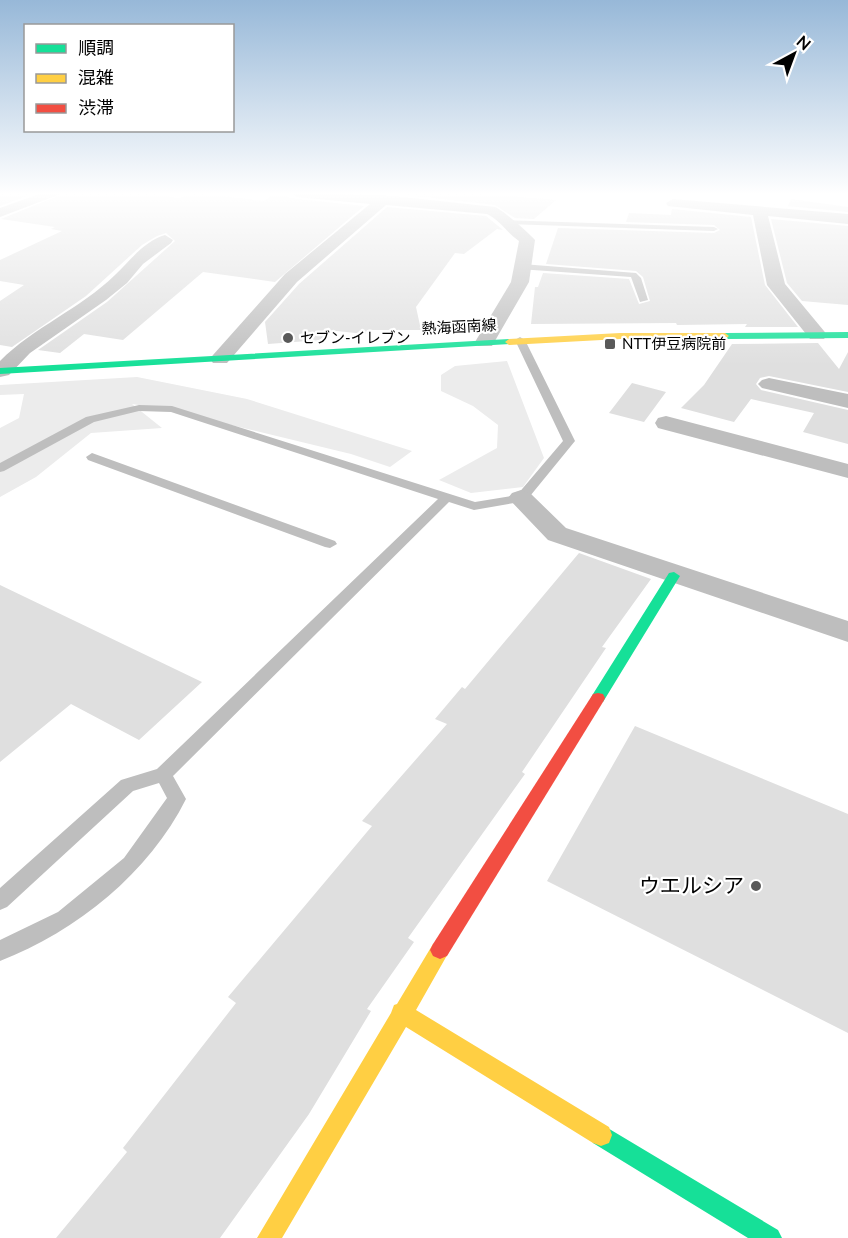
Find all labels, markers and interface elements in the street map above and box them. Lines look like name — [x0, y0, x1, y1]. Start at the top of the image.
legend — [24, 24, 234, 132]
north arrow — [764, 24, 824, 84]
text: N — [793, 31, 815, 54]
text: 順調 — [78, 36, 114, 58]
text: 混雑 — [78, 66, 114, 88]
text: 渋滞 — [78, 96, 114, 118]
street label: 熱海函南線 — [421, 315, 497, 337]
place label: セブン-イレブン — [300, 328, 411, 346]
marker: セブン-イレブン — [281, 331, 295, 345]
place label: NTT伊豆病院前 — [622, 334, 726, 352]
marker: NTT伊豆病院前 — [603, 337, 617, 351]
place label: ウエルシア — [639, 872, 744, 897]
marker: ウエルシア — [749, 879, 763, 893]

